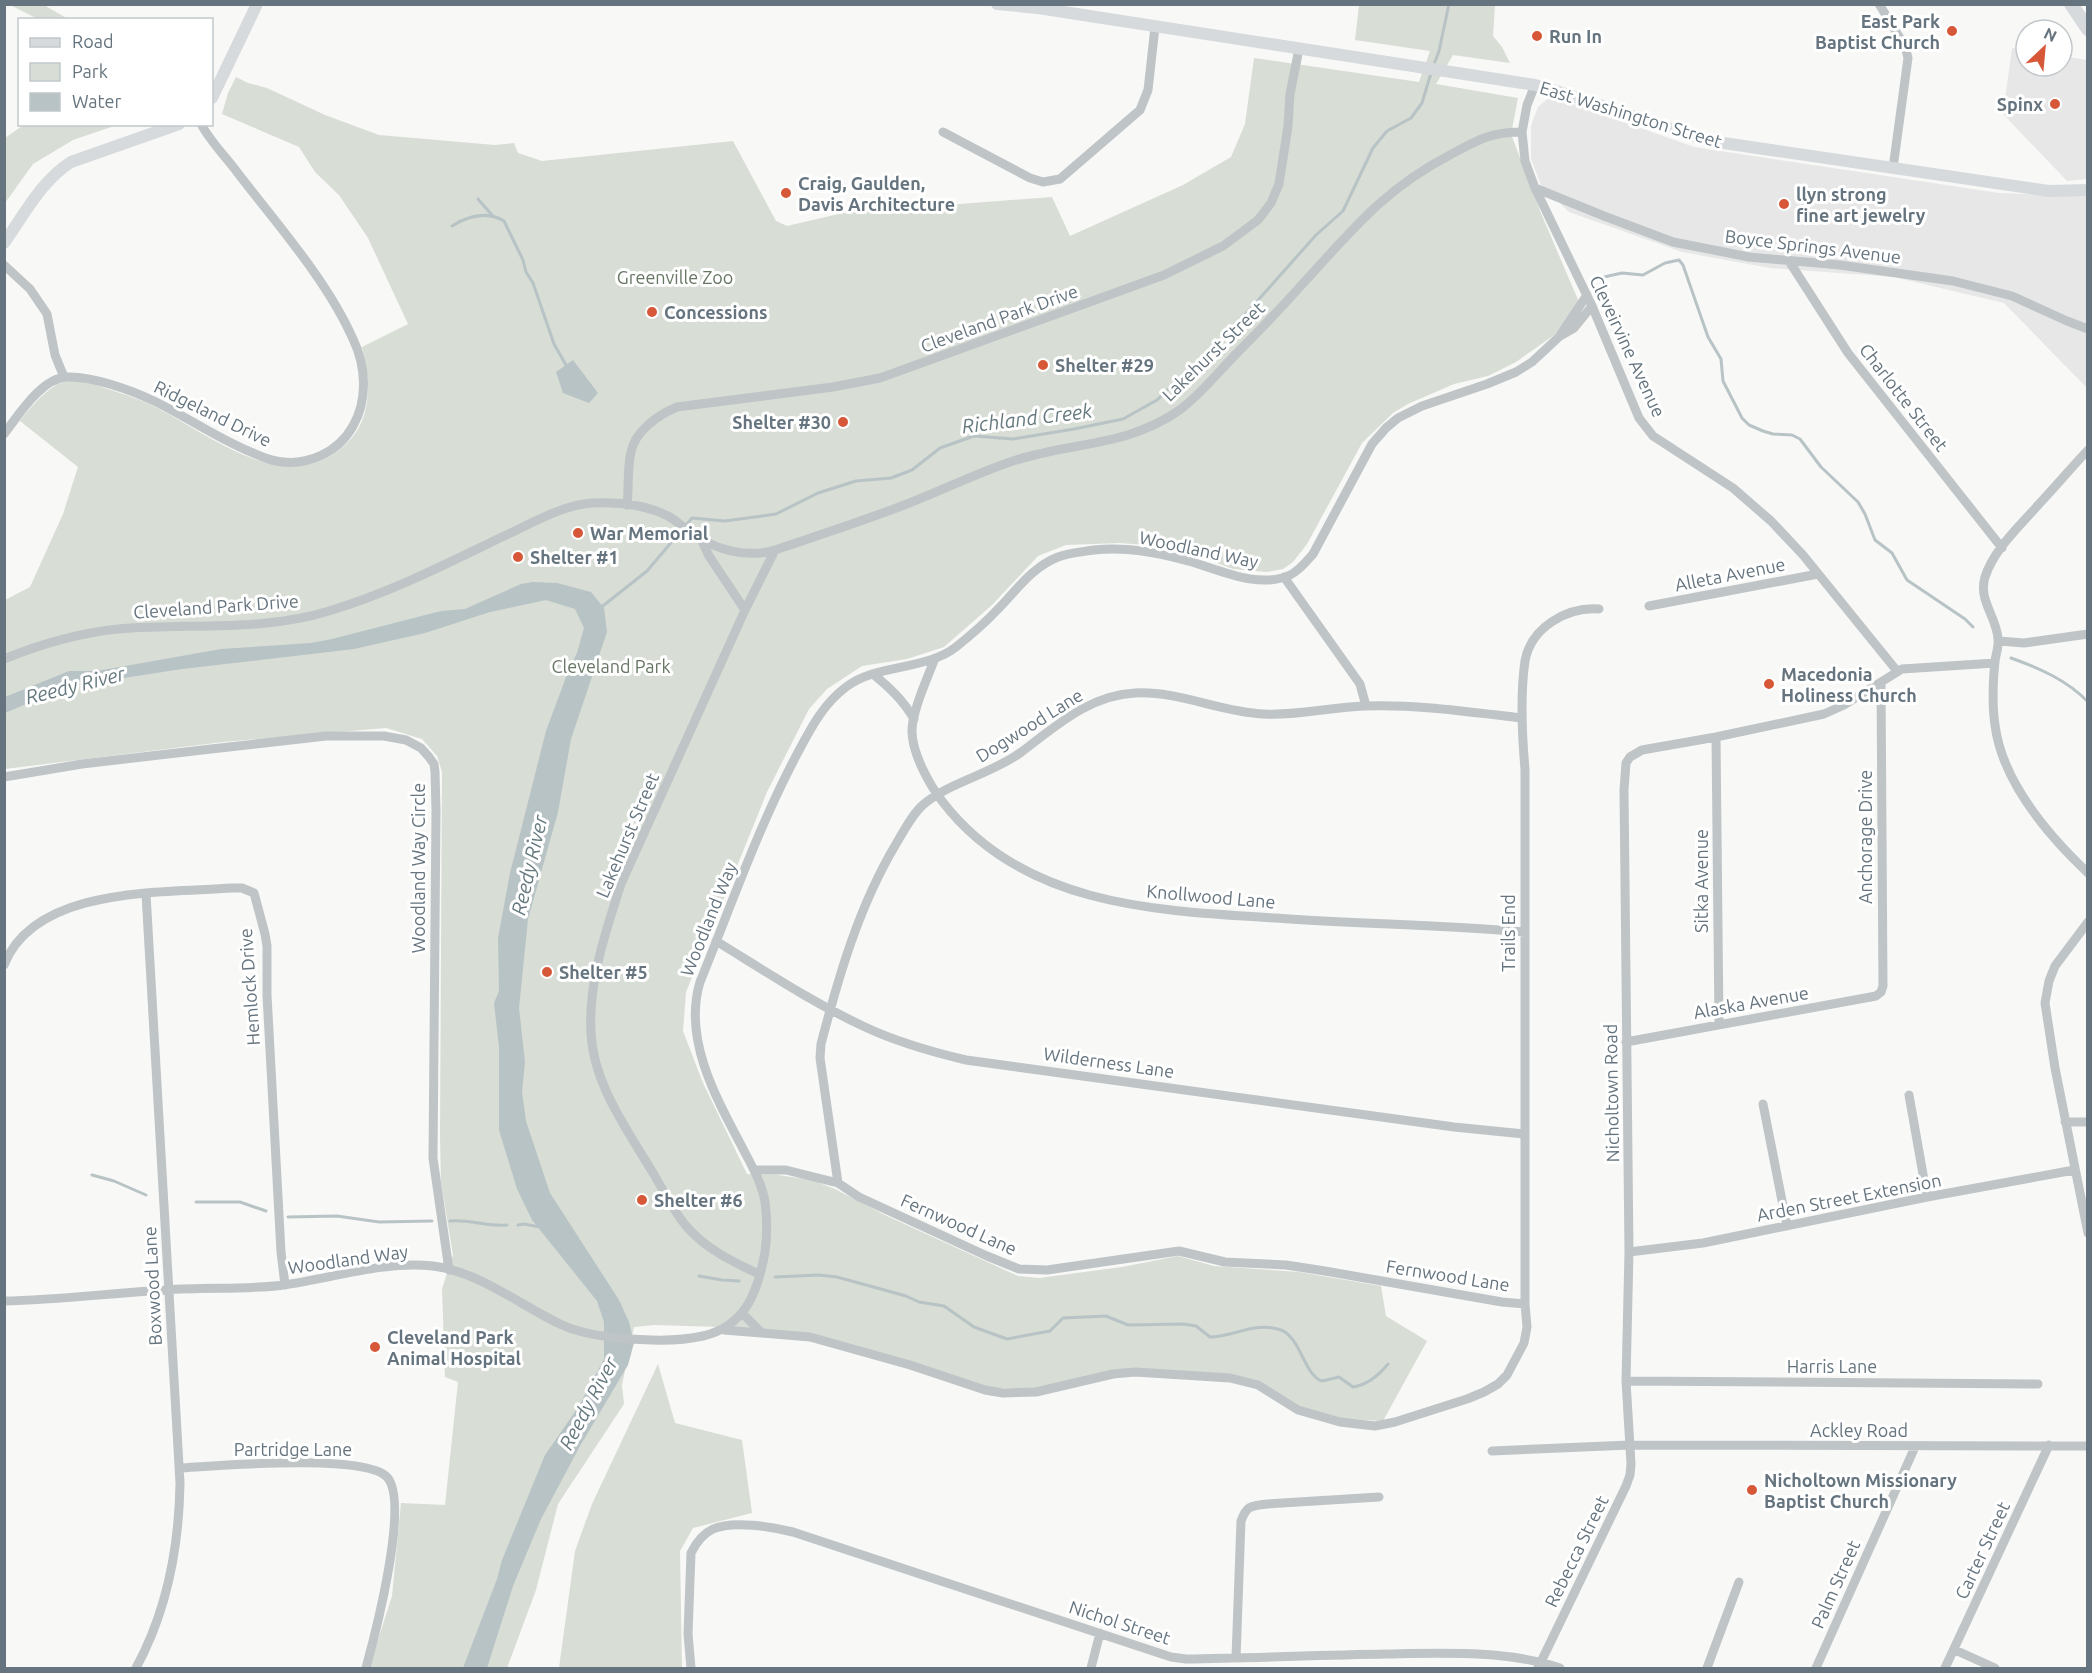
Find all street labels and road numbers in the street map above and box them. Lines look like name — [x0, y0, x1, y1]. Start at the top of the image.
street label: East Washington Street — [1538, 77, 1724, 151]
street label: Boyce Springs Avenue — [1724, 225, 1902, 267]
street label: Cleveirvine Avenue — [1586, 272, 1670, 420]
street label: Cleveland Park Drive — [918, 280, 1080, 356]
street label: Lakehurst Street — [1158, 297, 1268, 405]
street label: Charlotte Street — [1856, 339, 1952, 455]
street label: Ridgeland Drive — [151, 376, 275, 450]
street label: Woodland Way — [1138, 527, 1261, 571]
street label: Alleta Avenue — [1673, 553, 1787, 595]
street label: Cleveland Park Drive — [133, 590, 299, 622]
street label: Dogwood Lane — [972, 684, 1086, 766]
street label: Lakehurst Street — [592, 770, 662, 900]
street label: Anchorage Drive — [1855, 770, 1875, 904]
street label: Woodland Way Circle — [408, 783, 428, 953]
street label: Sitka Avenue — [1691, 829, 1711, 933]
street label: Woodland Way — [676, 859, 740, 979]
street label: Knollwood Lane — [1146, 880, 1276, 912]
street label: Trails End — [1498, 894, 1518, 972]
street label: Hemlock Drive — [235, 928, 263, 1046]
street label: Alaska Avenue — [1692, 982, 1810, 1022]
street label: Nicholtown Road — [1600, 1024, 1622, 1162]
street label: Wilderness Lane — [1042, 1043, 1176, 1081]
street label: Arden Street Extension — [1755, 1169, 1943, 1225]
street label: Fernwood Lane — [898, 1189, 1020, 1259]
street label: Boxwood Lane — [139, 1226, 165, 1346]
street label: Woodland Way — [287, 1241, 410, 1277]
street label: Fernwood Lane — [1385, 1255, 1511, 1295]
street label: Harris Lane — [1787, 1356, 1877, 1376]
street label: Ackley Road — [1810, 1420, 1908, 1440]
street label: Partridge Lane — [234, 1439, 352, 1459]
street label: Rebecca Street — [1540, 1492, 1612, 1610]
street label: Carter Street — [1951, 1498, 2013, 1602]
street label: Palm Street — [1807, 1537, 1863, 1631]
street label: Nichol Street — [1067, 1596, 1173, 1648]

